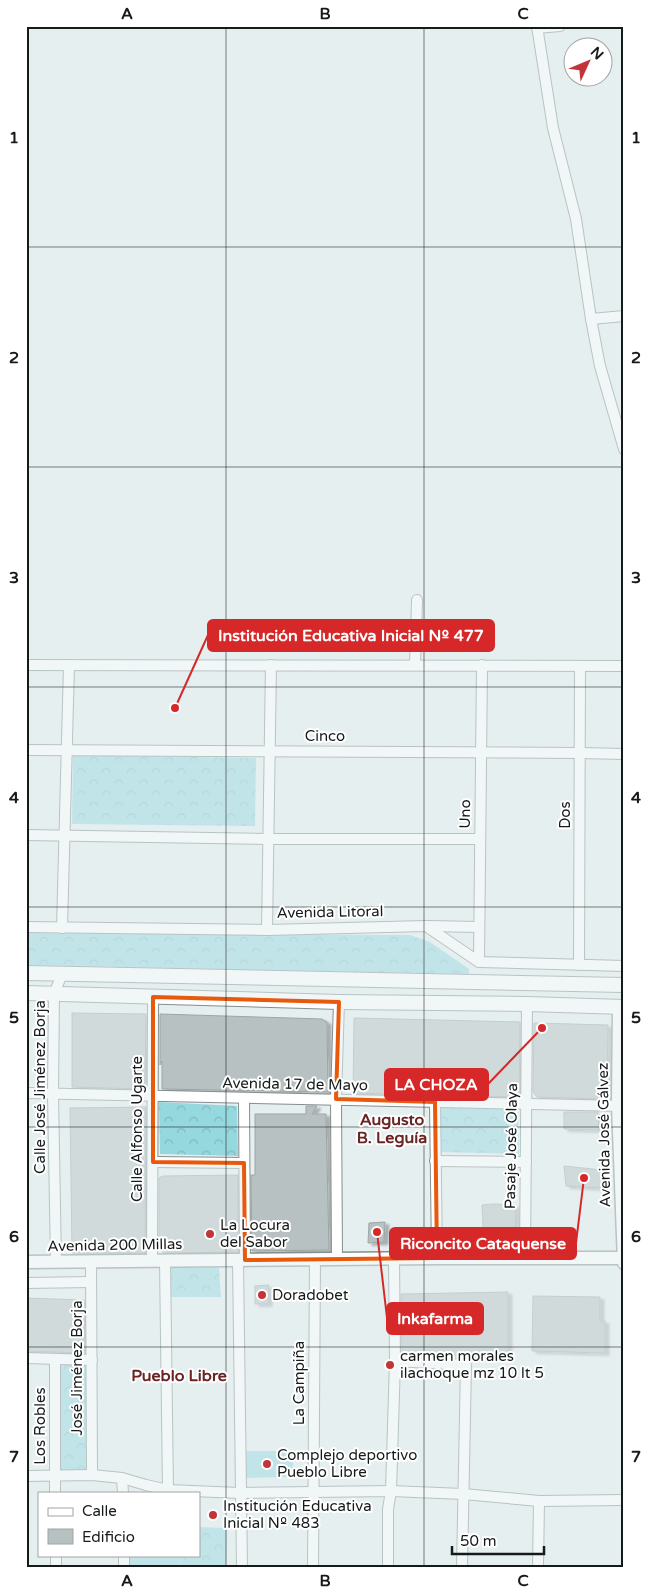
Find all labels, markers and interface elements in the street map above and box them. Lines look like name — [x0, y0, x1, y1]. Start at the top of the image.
text: A — [121, 4, 133, 24]
text: B — [319, 4, 331, 24]
text: C — [517, 4, 529, 24]
north arrow — [562, 38, 612, 88]
text: N — [587, 43, 607, 63]
text: 1 — [9, 128, 19, 148]
text: 1 — [631, 128, 641, 148]
text: 2 — [9, 348, 19, 368]
text: 2 — [631, 348, 641, 368]
text: 3 — [9, 568, 19, 588]
text: 3 — [631, 568, 641, 588]
callout: Institución Educativa Inicial Nº 477 — [208, 620, 494, 651]
text: Institución Educativa Inicial Nº 477 — [218, 626, 484, 646]
street label: Cinco — [305, 727, 345, 745]
text: 4 — [9, 788, 19, 808]
text: 4 — [631, 788, 641, 808]
street label: Uno — [456, 799, 474, 829]
street label: Dos — [556, 801, 574, 829]
street label: Avenida Litoral — [277, 902, 383, 922]
street label: Calle José Jiménez Borja — [31, 1000, 49, 1174]
text: 5 — [9, 1008, 19, 1028]
text: 5 — [631, 1008, 641, 1028]
street label: Calle Alfonso Ugarte — [128, 1056, 146, 1202]
street label: Avenida José Gálvez — [594, 1063, 614, 1207]
callout: LA CHOZA — [385, 1069, 488, 1100]
street label: Avenida 17 de Mayo — [222, 1074, 368, 1094]
text: LA CHOZA — [394, 1075, 478, 1095]
street label: Pasaje José Olaya — [501, 1083, 521, 1209]
district label: Augusto B. Leguía — [357, 1110, 427, 1148]
place label: La Locura del Sabor — [220, 1216, 290, 1251]
text: 6 — [9, 1227, 19, 1247]
text: 6 — [631, 1227, 641, 1247]
marker: La Locura del Sabor — [204, 1228, 216, 1240]
callout: Riconcito Cataquense — [390, 1228, 576, 1259]
text: Riconcito Cataquense — [400, 1234, 566, 1254]
street label: Avenida 200 Millas — [47, 1235, 183, 1255]
place label: Doradobet — [272, 1286, 349, 1304]
marker: Doradobet — [256, 1289, 268, 1301]
street label: José Jiménez Borja — [68, 1300, 86, 1436]
callout: Inkafarma — [387, 1303, 483, 1334]
text: Inkafarma — [397, 1309, 473, 1329]
street label: La Campiña — [290, 1341, 308, 1425]
place label: carmen morales ilachoque mz 10 lt 5 — [400, 1347, 544, 1382]
marker: carmen morales ilachoque mz 10 lt 5 — [384, 1359, 396, 1371]
district label: Pueblo Libre — [131, 1366, 227, 1386]
street label: Los Robles — [31, 1387, 49, 1465]
place label: Complejo deportivo Pueblo Libre — [277, 1446, 417, 1481]
text: 7 — [9, 1447, 19, 1467]
text: 7 — [631, 1447, 641, 1467]
marker: Complejo deportivo Pueblo Libre — [261, 1458, 273, 1470]
legend — [38, 1492, 200, 1556]
place label: Institución Educativa Inicial Nº 483 — [223, 1497, 372, 1532]
text: Calle — [82, 1502, 117, 1520]
marker: Institución Educativa Inicial Nº 483 — [207, 1509, 219, 1521]
scale bar — [452, 1524, 545, 1556]
text: Edificio — [82, 1528, 135, 1546]
text: 50 m — [460, 1532, 497, 1550]
text: A — [121, 1571, 133, 1591]
text: B — [319, 1571, 331, 1591]
text: C — [517, 1571, 529, 1591]

